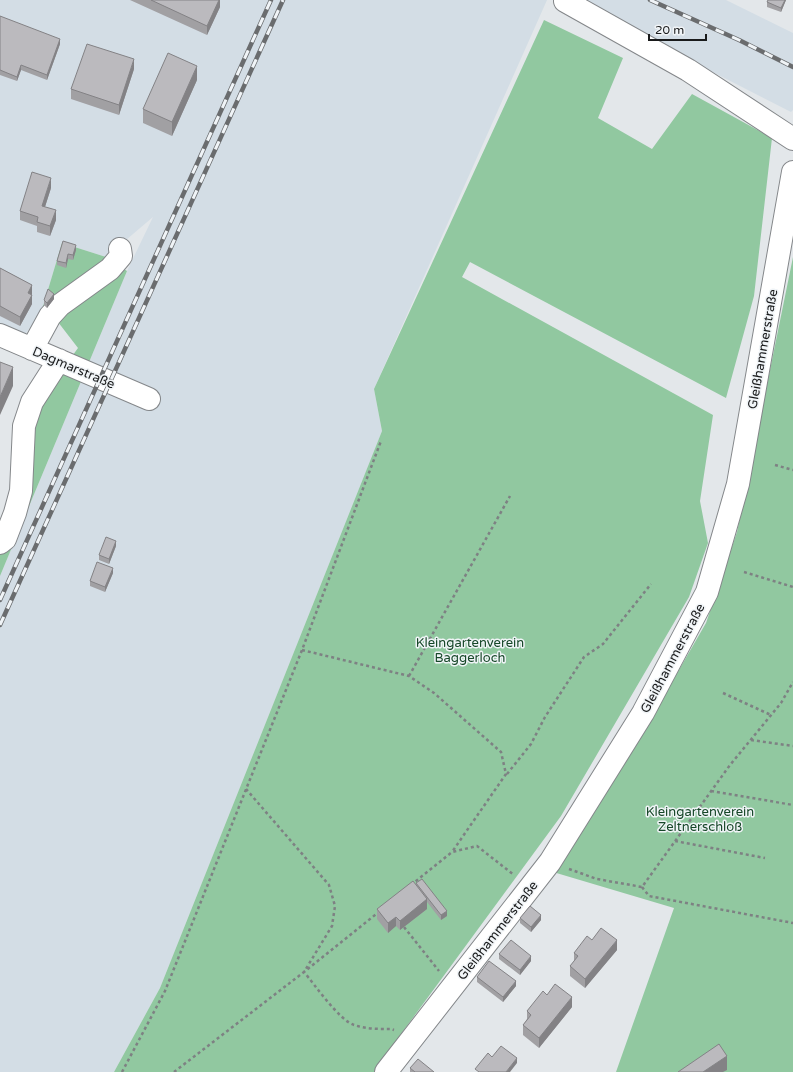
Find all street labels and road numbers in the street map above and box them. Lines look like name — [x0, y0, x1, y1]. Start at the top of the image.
street label: Gleißhammerstraße — [745, 288, 781, 410]
street label: Dagmarstraße — [30, 343, 117, 392]
street label: Gleißhammerstraße — [637, 601, 709, 716]
street label: Gleißhammerstraße — [454, 878, 542, 983]

